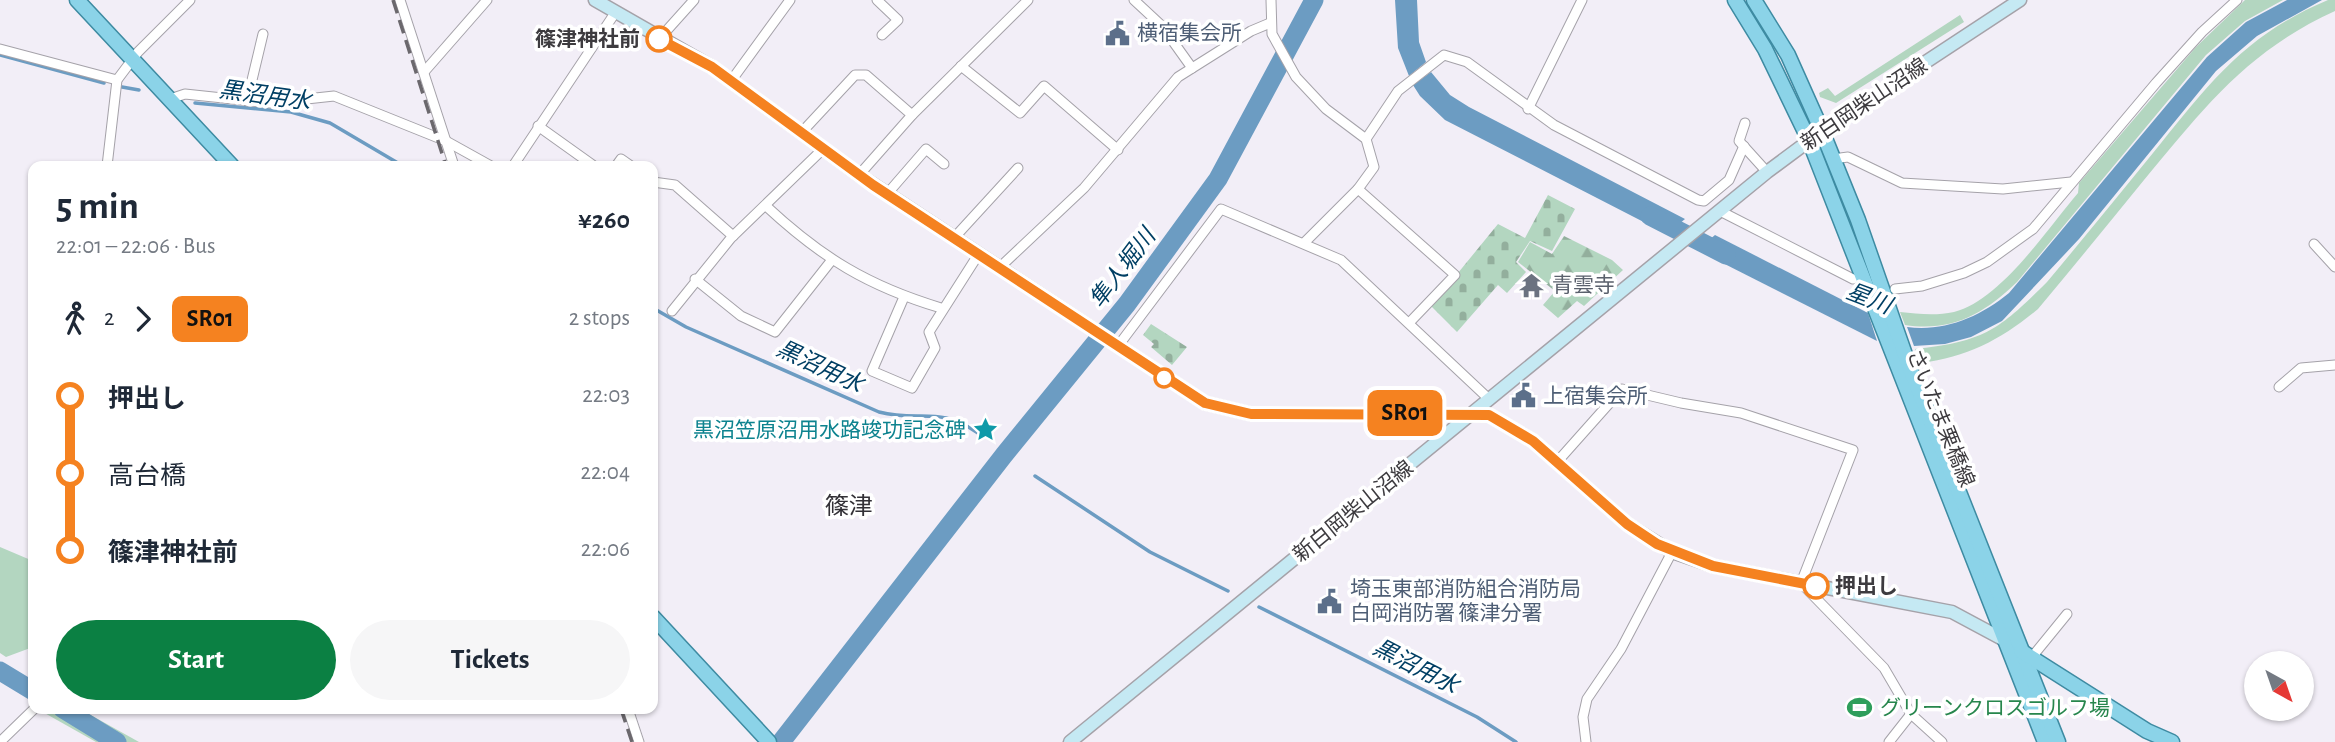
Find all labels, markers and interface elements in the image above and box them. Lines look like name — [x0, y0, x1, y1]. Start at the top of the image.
public building icon: 横宿集会所 — [1103, 19, 1131, 47]
place label: 横宿集会所 — [1137, 22, 1242, 44]
marker: 篠津神社前 — [646, 26, 672, 52]
place label: 篠津神社前 — [535, 27, 640, 50]
street label: 新白岡柴山沼線 — [1797, 54, 1931, 154]
water label: 黒沼用水 — [218, 77, 315, 115]
text: 5 min — [56, 188, 139, 226]
text: ¥260 — [578, 207, 630, 233]
water label: 隼人堀川 — [1085, 222, 1162, 313]
text: 22:01 – 22:06 · Bus — [56, 235, 215, 258]
temple icon: 青雲寺 — [1518, 271, 1546, 299]
place label: 青雲寺 — [1552, 274, 1615, 296]
water label: 星川 — [1843, 279, 1897, 319]
icon: walk — [56, 300, 94, 338]
icon: forward — [124, 300, 162, 338]
text: 2 — [104, 307, 114, 330]
text: SR01 — [186, 307, 234, 331]
text: 2 stops — [569, 307, 630, 330]
water label: 黒沼用水 — [773, 336, 869, 398]
street label: さいたま栗橋線 — [1903, 346, 1979, 490]
unlabelled marker — [1154, 368, 1174, 388]
public building icon: 上宿集会所 — [1509, 382, 1537, 410]
text: 22:03 — [582, 384, 630, 407]
place label: 上宿集会所 — [1543, 385, 1648, 407]
text: 押出し — [108, 386, 186, 412]
line badge: SR01 — [1356, 390, 1454, 436]
text: SR01 — [1381, 401, 1429, 425]
place icon: 黒沼笠原沼用水路竣功記念碑 — [972, 416, 1000, 444]
place label: 黒沼笠原沼用水路竣功記念碑 — [693, 419, 966, 441]
street label: 新白岡柴山沼線 — [1289, 456, 1417, 566]
text: 22:04 — [581, 461, 630, 484]
text: 高台橋 — [108, 463, 186, 489]
district label: 篠津 — [825, 493, 873, 519]
text: 22:06 — [581, 538, 630, 561]
text: 篠津神社前 — [108, 540, 238, 566]
marker: 押出し — [1803, 573, 1829, 599]
place label: 押出し — [1835, 575, 1898, 597]
place label: 埼玉東部消防組合消防局 白岡消防署 篠津分署 — [1350, 578, 1581, 624]
public building icon: 埼玉東部消防組合消防局 白岡消防署 篠津分署 — [1316, 587, 1344, 615]
button: Start — [56, 620, 336, 700]
button: Tickets — [350, 620, 630, 700]
water label: 黒沼用水 — [1369, 634, 1465, 700]
north arrow — [2244, 651, 2314, 721]
map controls — [2244, 651, 2314, 721]
sports icon: グリーンクロスゴルフ場 — [1846, 694, 1874, 722]
place label: グリーンクロスゴルフ場 — [1880, 697, 2110, 719]

